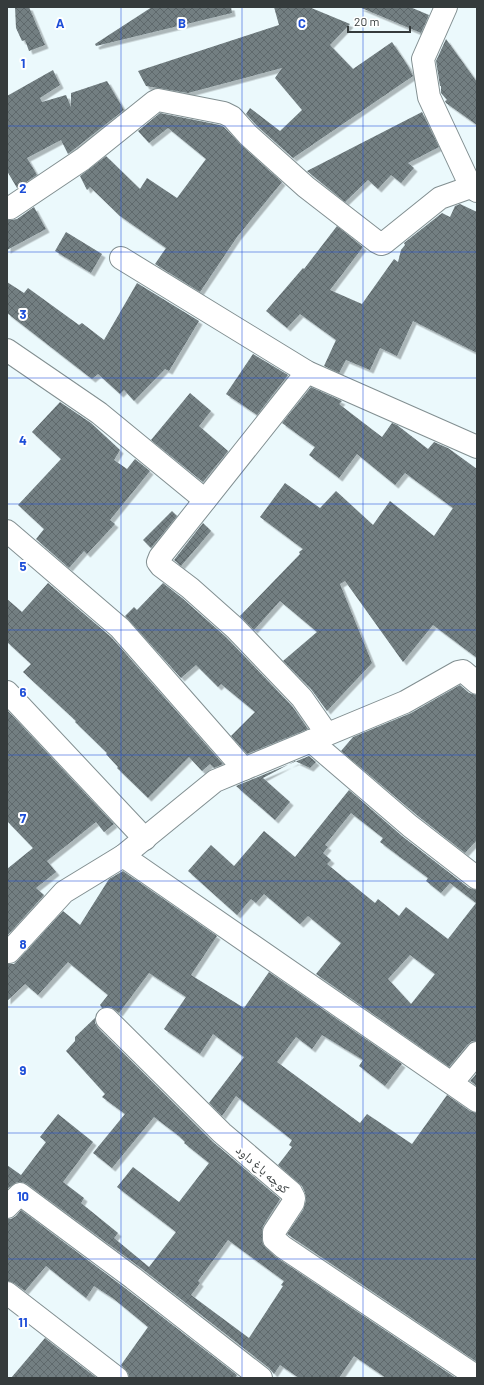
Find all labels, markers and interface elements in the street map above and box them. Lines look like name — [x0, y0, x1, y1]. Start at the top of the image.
scale bar — [348, 8, 410, 34]
text: 20 m — [354, 14, 380, 28]
text: A — [56, 15, 65, 31]
text: B — [178, 15, 186, 31]
text: C — [298, 15, 306, 31]
text: 1 — [21, 55, 25, 71]
text: 2 — [19, 180, 27, 196]
text: 3 — [19, 306, 27, 322]
text: 4 — [19, 432, 27, 448]
text: 5 — [19, 558, 27, 574]
text: 6 — [20, 684, 27, 700]
text: 7 — [20, 810, 27, 826]
text: 8 — [19, 936, 27, 952]
text: 9 — [20, 1062, 27, 1078]
street label: کوچه باغ داود — [232, 1141, 293, 1198]
text: 10 — [17, 1188, 29, 1204]
text: 11 — [18, 1314, 28, 1330]

